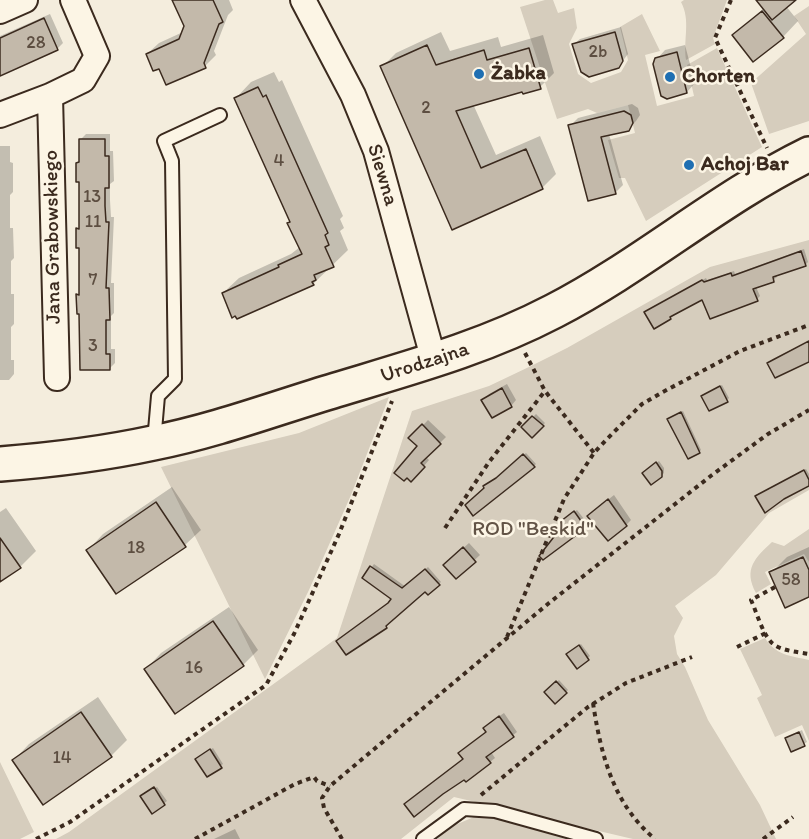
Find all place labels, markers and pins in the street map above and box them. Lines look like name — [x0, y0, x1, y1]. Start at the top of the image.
place label: Żabka — [491, 61, 546, 87]
place label: Chorten — [682, 64, 755, 90]
marker: Żabka — [472, 67, 486, 81]
marker: Chorten — [663, 70, 677, 84]
place label: Achoj Bar — [701, 152, 789, 178]
marker: Achoj Bar — [682, 158, 696, 172]

